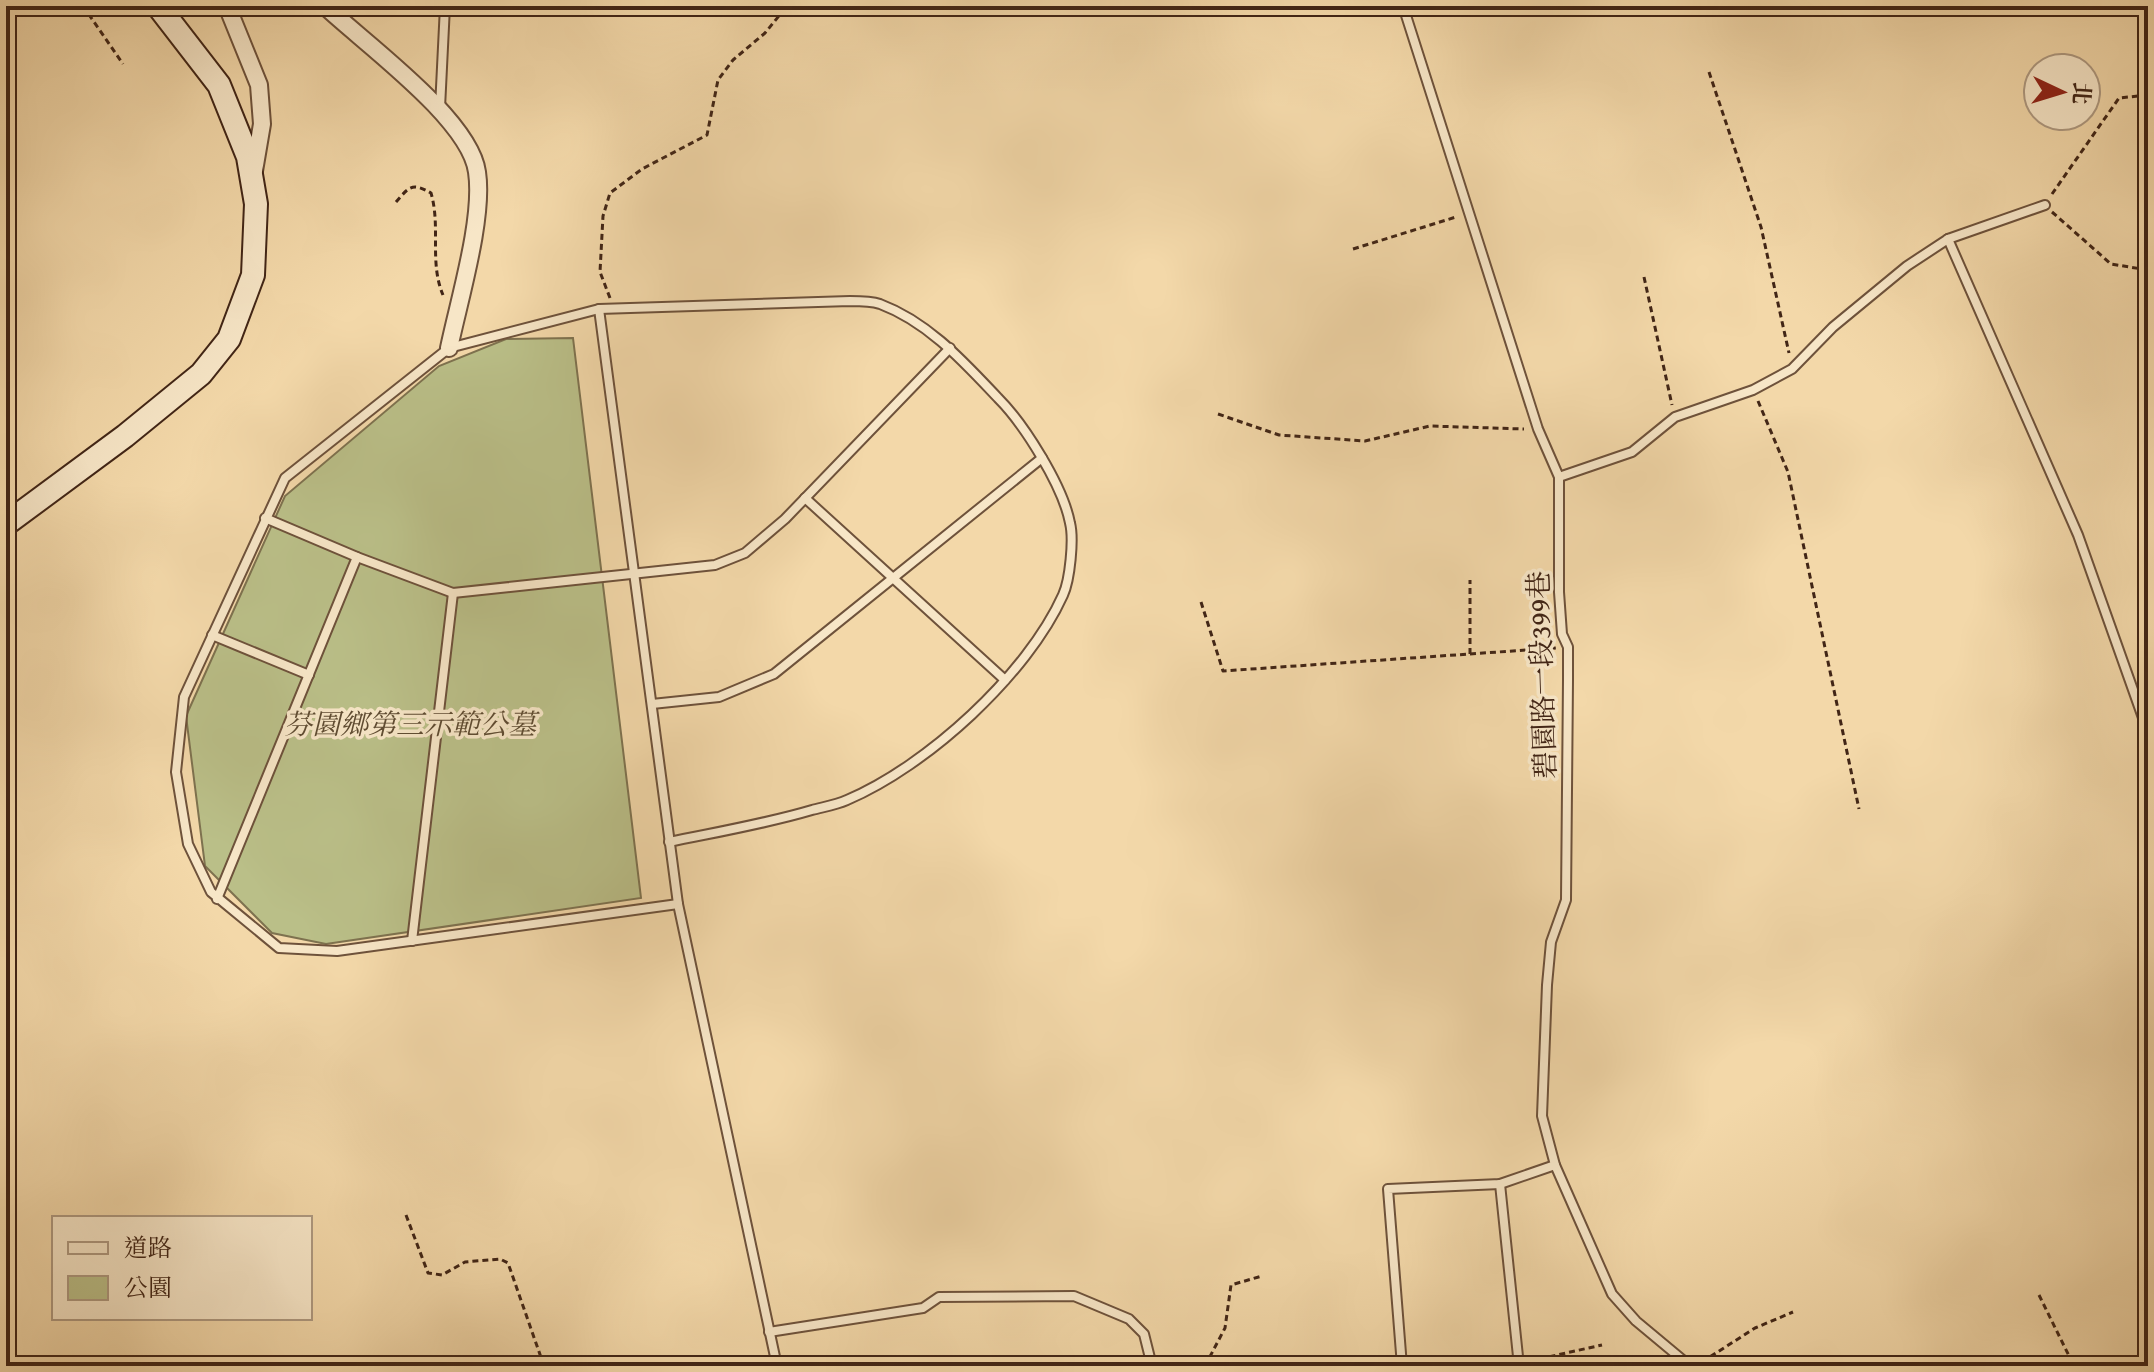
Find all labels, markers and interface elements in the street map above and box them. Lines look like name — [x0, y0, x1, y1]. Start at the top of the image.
north arrow — [2022, 52, 2102, 132]
text: 北 — [2065, 81, 2099, 105]
street label: 碧園路一段399巷 — [1517, 570, 1565, 780]
park label: 芬園鄉第三示範公墓 — [284, 703, 540, 744]
legend — [52, 1216, 312, 1320]
text: 道路 — [124, 1230, 172, 1265]
text: 公園 — [124, 1270, 172, 1305]

